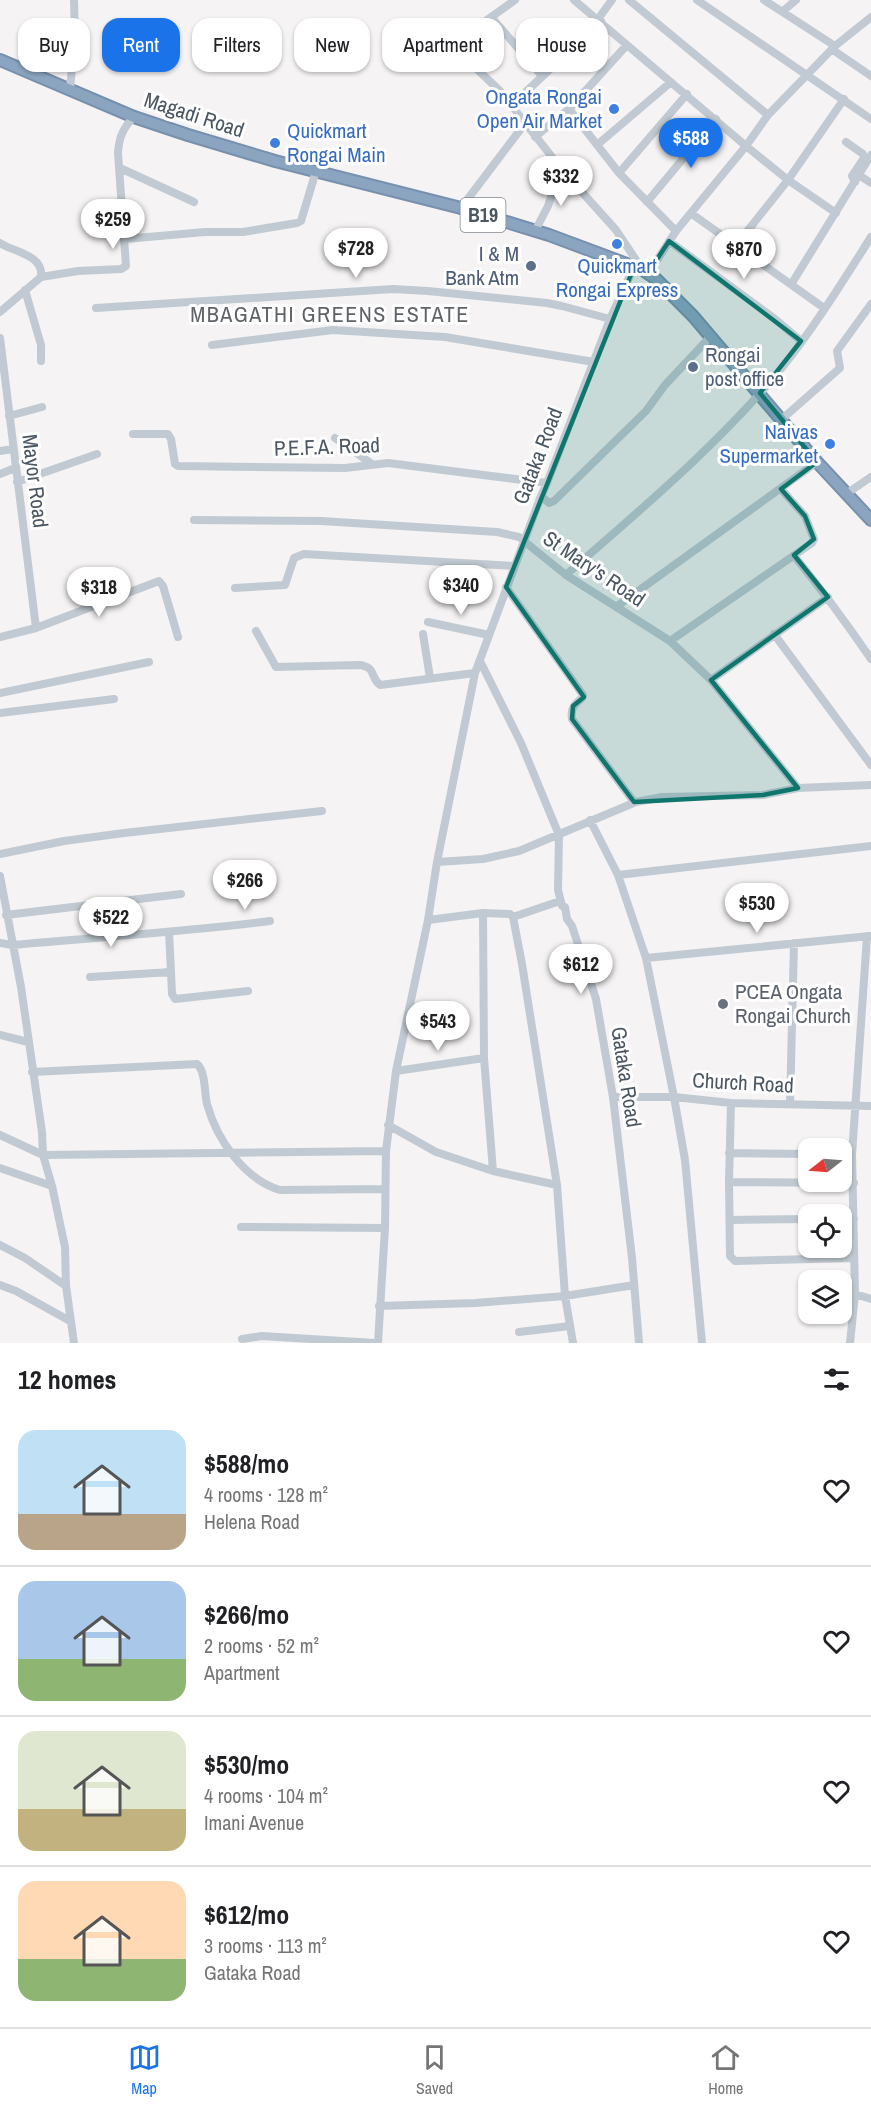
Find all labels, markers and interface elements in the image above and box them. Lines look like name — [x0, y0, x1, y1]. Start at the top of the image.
chip: Buy — [18, 18, 90, 72]
chip: Rent — [102, 18, 180, 72]
chip: Filters — [192, 18, 282, 72]
chip: New — [294, 18, 370, 72]
chip: Apartment — [382, 18, 504, 72]
chip: House — [516, 18, 608, 72]
place label: Ongata Rongai Open Air Market — [477, 82, 602, 135]
street label: Magadi Road — [141, 85, 248, 144]
marker: Ongata Rongai Open Air Market — [607, 102, 621, 116]
place label: Quickmart Rongai Main — [287, 116, 386, 169]
pin: $588 — [655, 118, 727, 169]
text: $588 — [673, 124, 709, 151]
marker: Quickmart Rongai Main — [268, 136, 282, 150]
pin: $332 — [525, 156, 597, 207]
text: $332 — [543, 162, 579, 189]
road number: B19 — [460, 198, 506, 232]
pin: $259 — [77, 199, 149, 250]
text: $259 — [95, 205, 131, 232]
pin: $728 — [320, 228, 392, 279]
pin: $870 — [708, 229, 780, 280]
text: $728 — [338, 234, 374, 261]
text: $870 — [726, 235, 762, 262]
marker: Quickmart Rongai Express — [610, 237, 624, 251]
place label: I & M Bank Atm — [445, 239, 519, 292]
place label: Quickmart Rongai Express — [556, 251, 678, 304]
marker: I & M Bank Atm — [524, 259, 538, 273]
district label: MBAGATHI GREENS ESTATE — [190, 299, 470, 329]
place label: Rongai post office — [705, 340, 784, 393]
marker: Rongai post office — [686, 360, 700, 374]
street label: Gataka Road — [506, 403, 569, 508]
place label: Naivas Supermarket — [719, 417, 818, 470]
street label: P.E.F.A. Road — [274, 430, 380, 463]
street label: Mayor Road — [15, 433, 56, 529]
marker: Naivas Supermarket — [823, 437, 837, 451]
street label: St Mary's Road — [538, 524, 651, 613]
pin: $340 — [425, 565, 497, 616]
pin: $318 — [63, 567, 135, 618]
text: $340 — [443, 571, 479, 598]
text: $318 — [81, 573, 117, 600]
pin: $266 — [209, 860, 281, 911]
text: $266 — [227, 866, 263, 893]
pin: $530 — [721, 883, 793, 934]
text: $530 — [739, 889, 775, 916]
pin: $522 — [75, 897, 147, 948]
text: $522 — [93, 903, 129, 930]
pin: $612 — [545, 944, 617, 995]
text: $612 — [563, 950, 599, 977]
place label: PCEA Ongata Rongai Church — [735, 977, 851, 1030]
marker: PCEA Ongata Rongai Church — [716, 997, 730, 1011]
pin: $543 — [402, 1001, 474, 1052]
text: $543 — [420, 1007, 456, 1034]
street label: Gataka Road — [604, 1025, 649, 1129]
street label: Church Road — [692, 1065, 794, 1100]
north arrow — [798, 1138, 852, 1192]
map controls — [798, 1138, 852, 1324]
button: locate — [798, 1204, 852, 1258]
button: layers — [798, 1270, 852, 1324]
text: 12 homes — [18, 1362, 116, 1397]
icon: filters — [820, 1363, 853, 1396]
text: $588/mo — [204, 1446, 289, 1481]
icon: home — [66, 1454, 138, 1526]
icon: heart — [820, 1474, 853, 1507]
text: 4 rooms · 128 m² — [204, 1481, 328, 1508]
text: Helena Road — [204, 1508, 300, 1535]
text: $266/mo — [204, 1597, 289, 1632]
icon: home — [66, 1605, 138, 1677]
icon: heart — [820, 1625, 853, 1658]
text: 2 rooms · 52 m² — [204, 1632, 319, 1659]
text: Apartment — [204, 1659, 280, 1686]
text: $530/mo — [204, 1747, 289, 1782]
icon: home — [66, 1755, 138, 1827]
icon: heart — [820, 1775, 853, 1808]
text: 4 rooms · 104 m² — [204, 1782, 328, 1809]
text: Imani Avenue — [204, 1809, 304, 1836]
text: $612/mo — [204, 1897, 289, 1932]
icon: home — [66, 1905, 138, 1977]
icon: heart — [820, 1925, 853, 1958]
text: 3 rooms · 113 m² — [204, 1932, 327, 1959]
text: Gataka Road — [204, 1959, 301, 1986]
tab: Map — [128, 2041, 161, 2099]
tab: Saved — [416, 2041, 453, 2099]
tab: Home — [708, 2041, 743, 2099]

